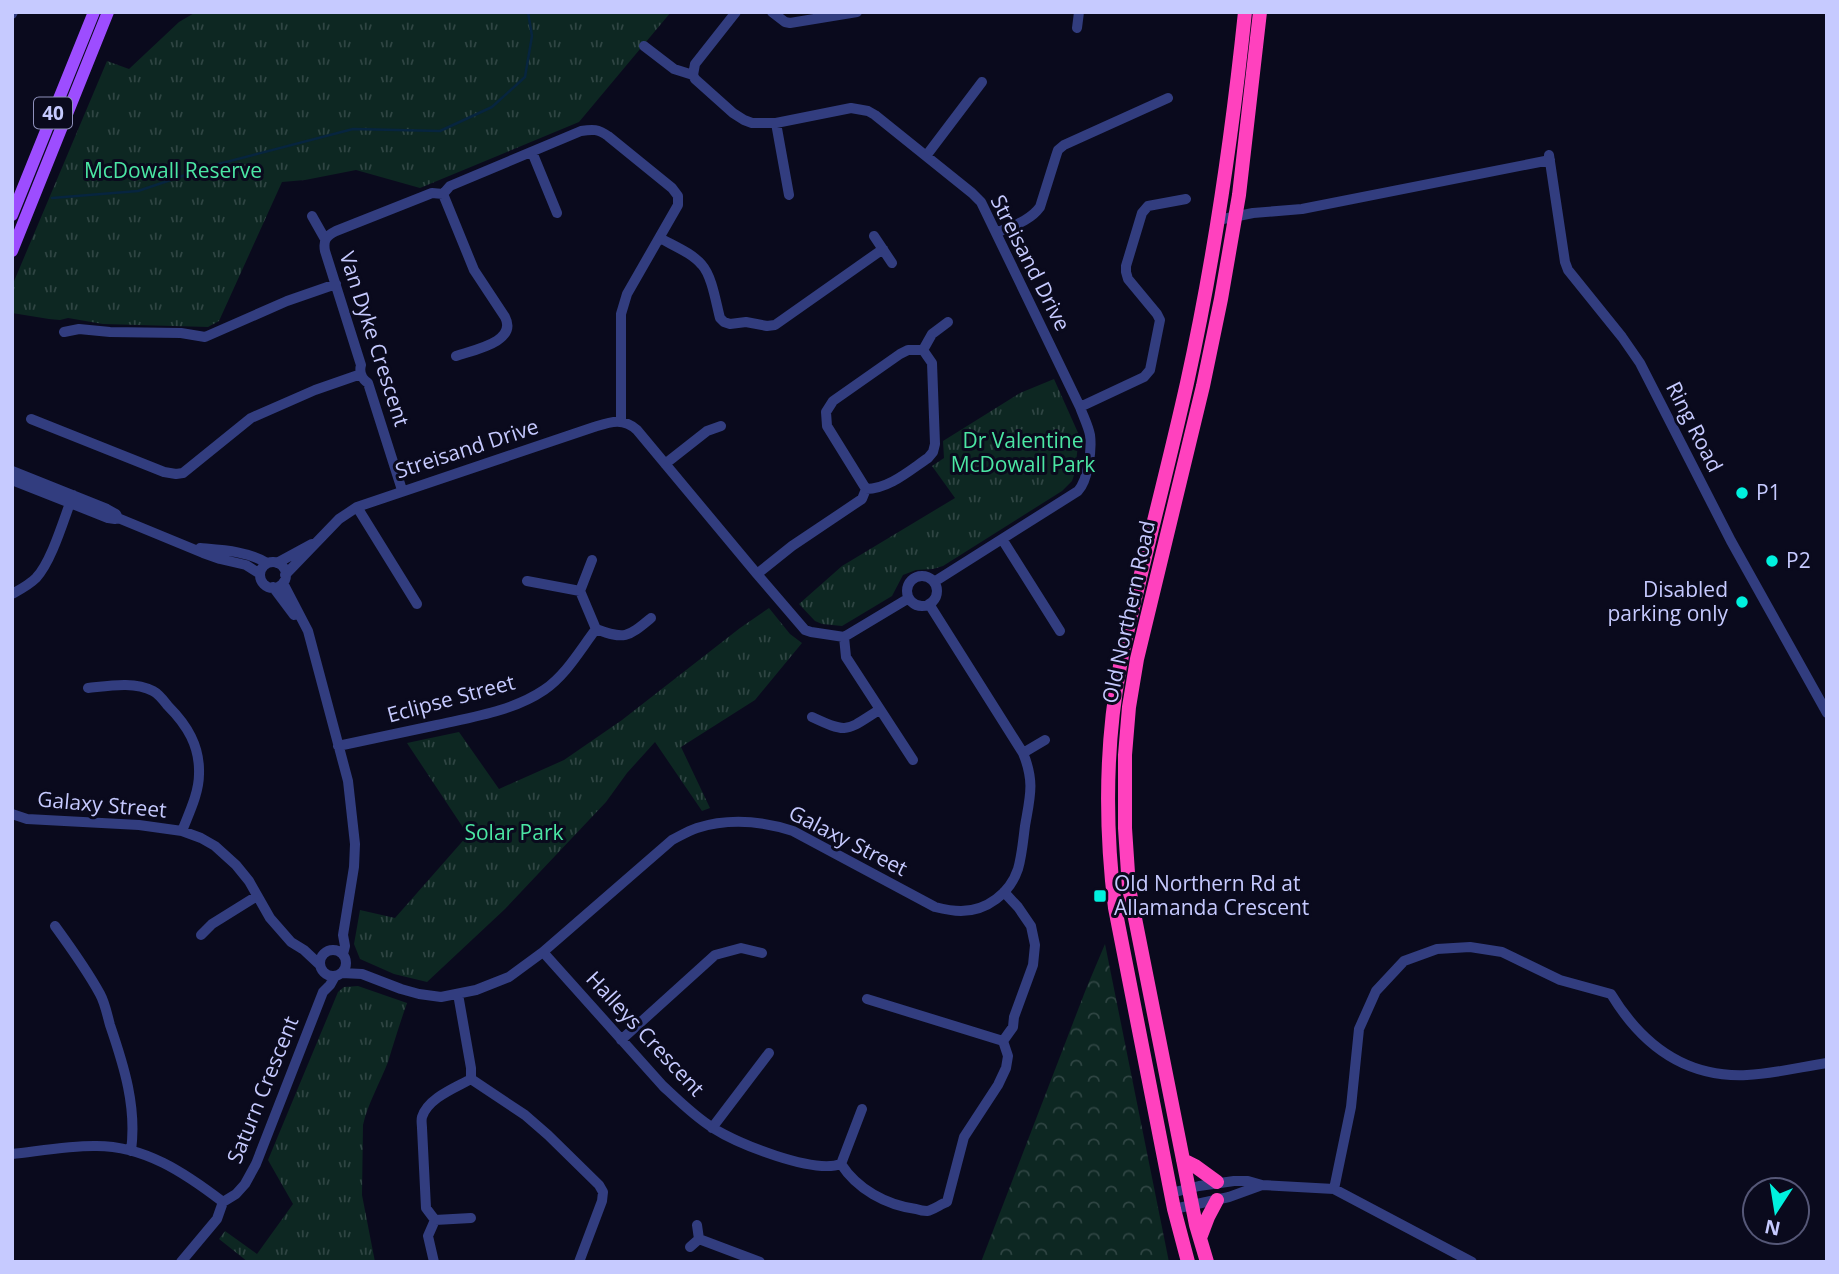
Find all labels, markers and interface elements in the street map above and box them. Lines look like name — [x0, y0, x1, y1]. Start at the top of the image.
road number: 40 — [34, 97, 72, 128]
park label: McDowall Reserve — [84, 156, 262, 184]
street label: Streisand Drive — [985, 190, 1077, 335]
street label: Van Dyke Crescent — [333, 248, 416, 430]
street label: Ring Road — [1660, 376, 1730, 477]
street label: Streisand Drive — [392, 412, 542, 484]
park label: Dr Valentine McDowall Park — [951, 426, 1095, 478]
place label: P1 — [1756, 478, 1781, 506]
marker: P1 — [1734, 485, 1750, 501]
street label: Old Northern Road — [1095, 518, 1161, 706]
place label: P2 — [1786, 546, 1811, 574]
marker: P2 — [1764, 553, 1780, 569]
place label: Disabled parking only — [1607, 575, 1728, 627]
marker: Disabled parking only — [1734, 594, 1750, 610]
street label: Eclipse Street — [384, 668, 518, 729]
street label: Galaxy Street — [36, 784, 168, 824]
street label: Galaxy Street — [784, 798, 913, 882]
park label: Solar Park — [464, 818, 564, 846]
place label: Old Northern Rd at Allamanda Crescent — [1114, 869, 1309, 921]
marker: Old Northern Rd at Allamanda Crescent — [1092, 888, 1108, 904]
street label: Halleys Crescent — [580, 965, 711, 1102]
street label: Saturn Crescent — [220, 1012, 304, 1167]
north arrow — [1741, 1176, 1811, 1246]
text: N — [1762, 1213, 1783, 1242]

